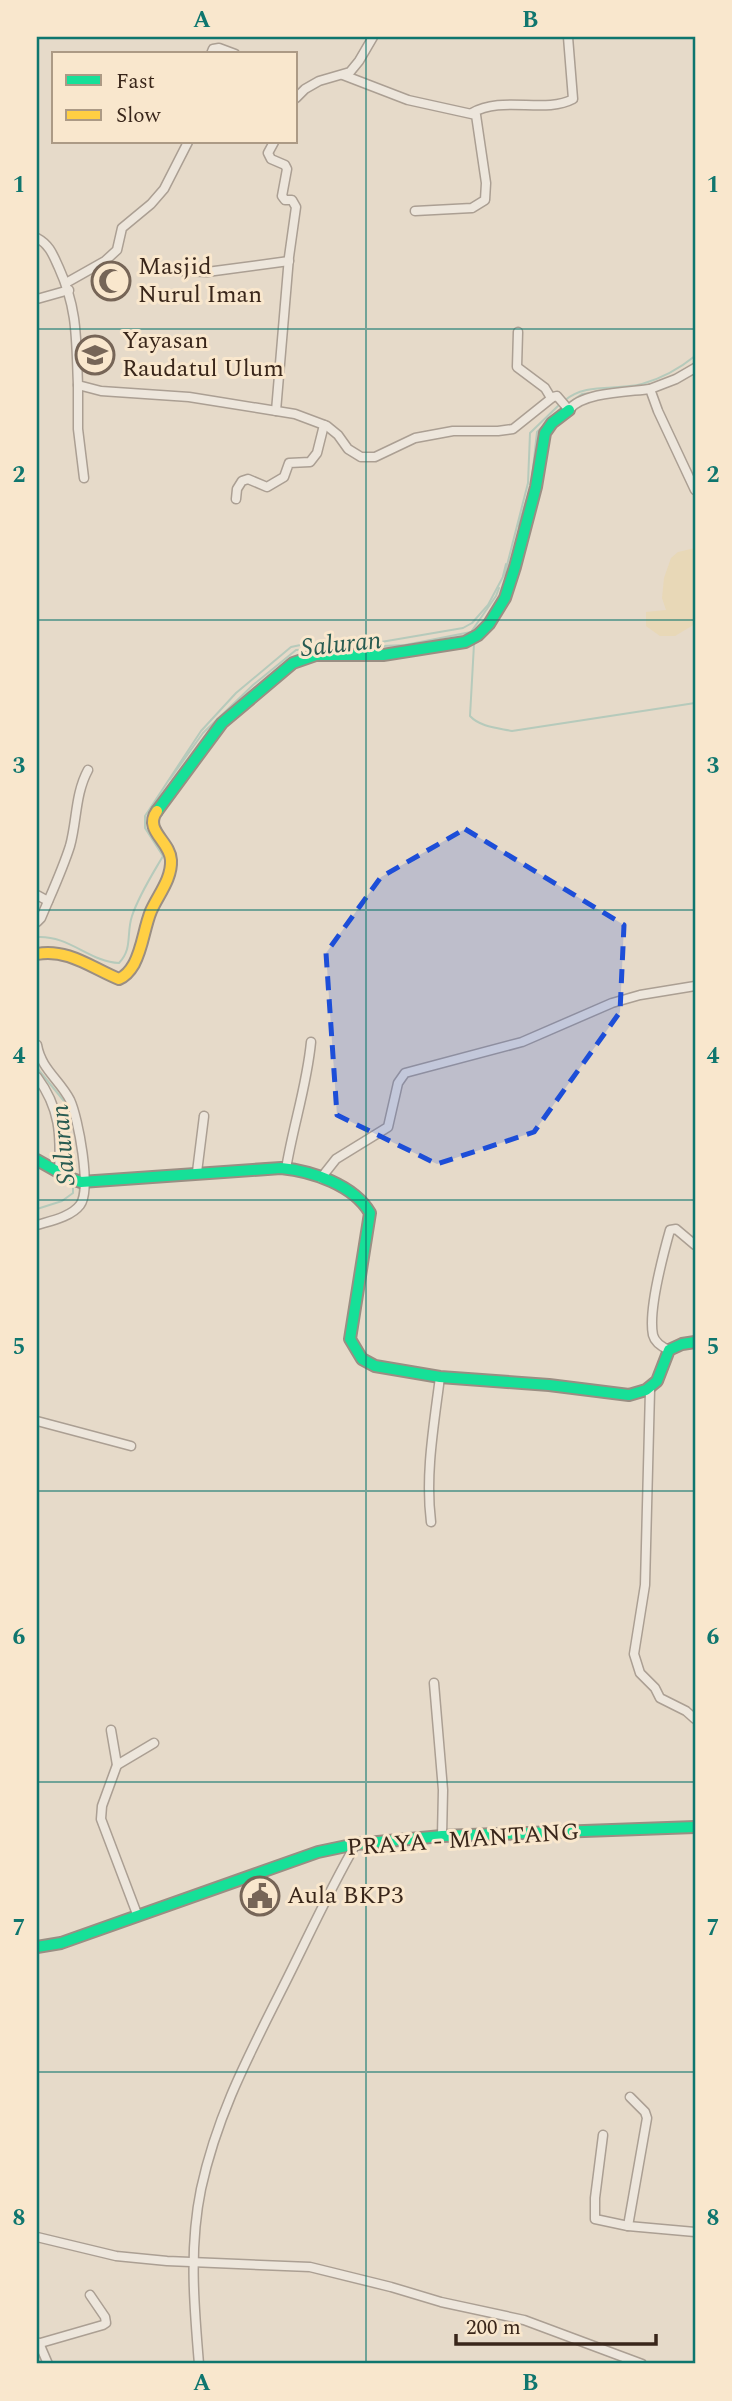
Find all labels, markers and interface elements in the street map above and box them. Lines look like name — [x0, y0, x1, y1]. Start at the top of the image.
text: A — [193, 3, 211, 38]
text: B — [522, 3, 538, 38]
legend — [52, 52, 298, 144]
text: Fast — [116, 66, 155, 98]
text: Slow — [116, 100, 162, 132]
text: 1 — [13, 168, 25, 203]
text: 1 — [707, 168, 719, 203]
place label: Masjid Nurul Iman — [138, 249, 262, 313]
mosque icon: Masjid Nurul Iman — [90, 260, 132, 302]
place label: Yayasan Raudatul Ulum — [122, 323, 284, 387]
school or university icon: Yayasan Raudatul Ulum — [74, 334, 116, 376]
text: 2 — [13, 458, 26, 493]
text: 2 — [707, 458, 720, 493]
water label: Saluran — [298, 620, 384, 668]
text: 3 — [13, 749, 26, 784]
text: 3 — [707, 749, 720, 784]
text: 4 — [13, 1039, 26, 1074]
text: 4 — [707, 1039, 720, 1074]
water label: Saluran — [40, 1103, 86, 1187]
text: 5 — [13, 1330, 25, 1365]
text: 5 — [707, 1330, 719, 1365]
text: 6 — [13, 1620, 26, 1655]
text: 6 — [707, 1620, 720, 1655]
street label: PRAYA - MANTANG — [346, 1814, 580, 1866]
public building icon: Aula BKP3 — [239, 1875, 281, 1917]
place label: Aula BKP3 — [287, 1878, 403, 1914]
text: 7 — [13, 1911, 25, 1946]
text: 7 — [707, 1911, 719, 1946]
text: 8 — [13, 2201, 25, 2236]
text: 8 — [707, 2201, 719, 2236]
scale bar — [456, 2303, 655, 2347]
text: 200 m — [466, 2312, 521, 2344]
text: A — [193, 2366, 211, 2401]
text: B — [522, 2366, 538, 2401]

